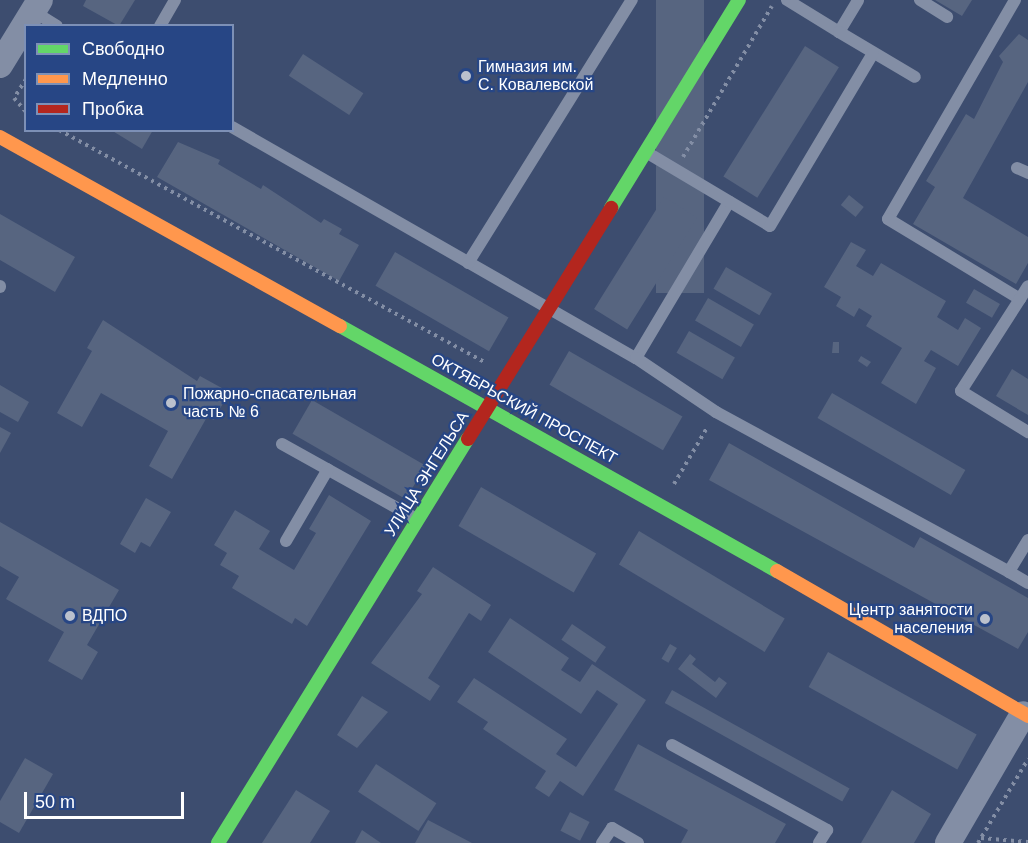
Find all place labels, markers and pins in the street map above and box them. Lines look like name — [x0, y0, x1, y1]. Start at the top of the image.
place label: Гимназия им. С. Ковалевской — [478, 57, 593, 95]
marker: Гимназия им. С. Ковалевской — [459, 69, 473, 83]
place label: Пожарно-спасательная часть № 6 — [183, 384, 356, 422]
marker: Пожарно-спасательная часть № 6 — [164, 396, 178, 410]
place label: Центр занятости населения — [849, 600, 973, 638]
place label: ВДПО — [82, 606, 127, 626]
marker: ВДПО — [63, 609, 77, 623]
marker: Центр занятости населения — [978, 612, 992, 626]

